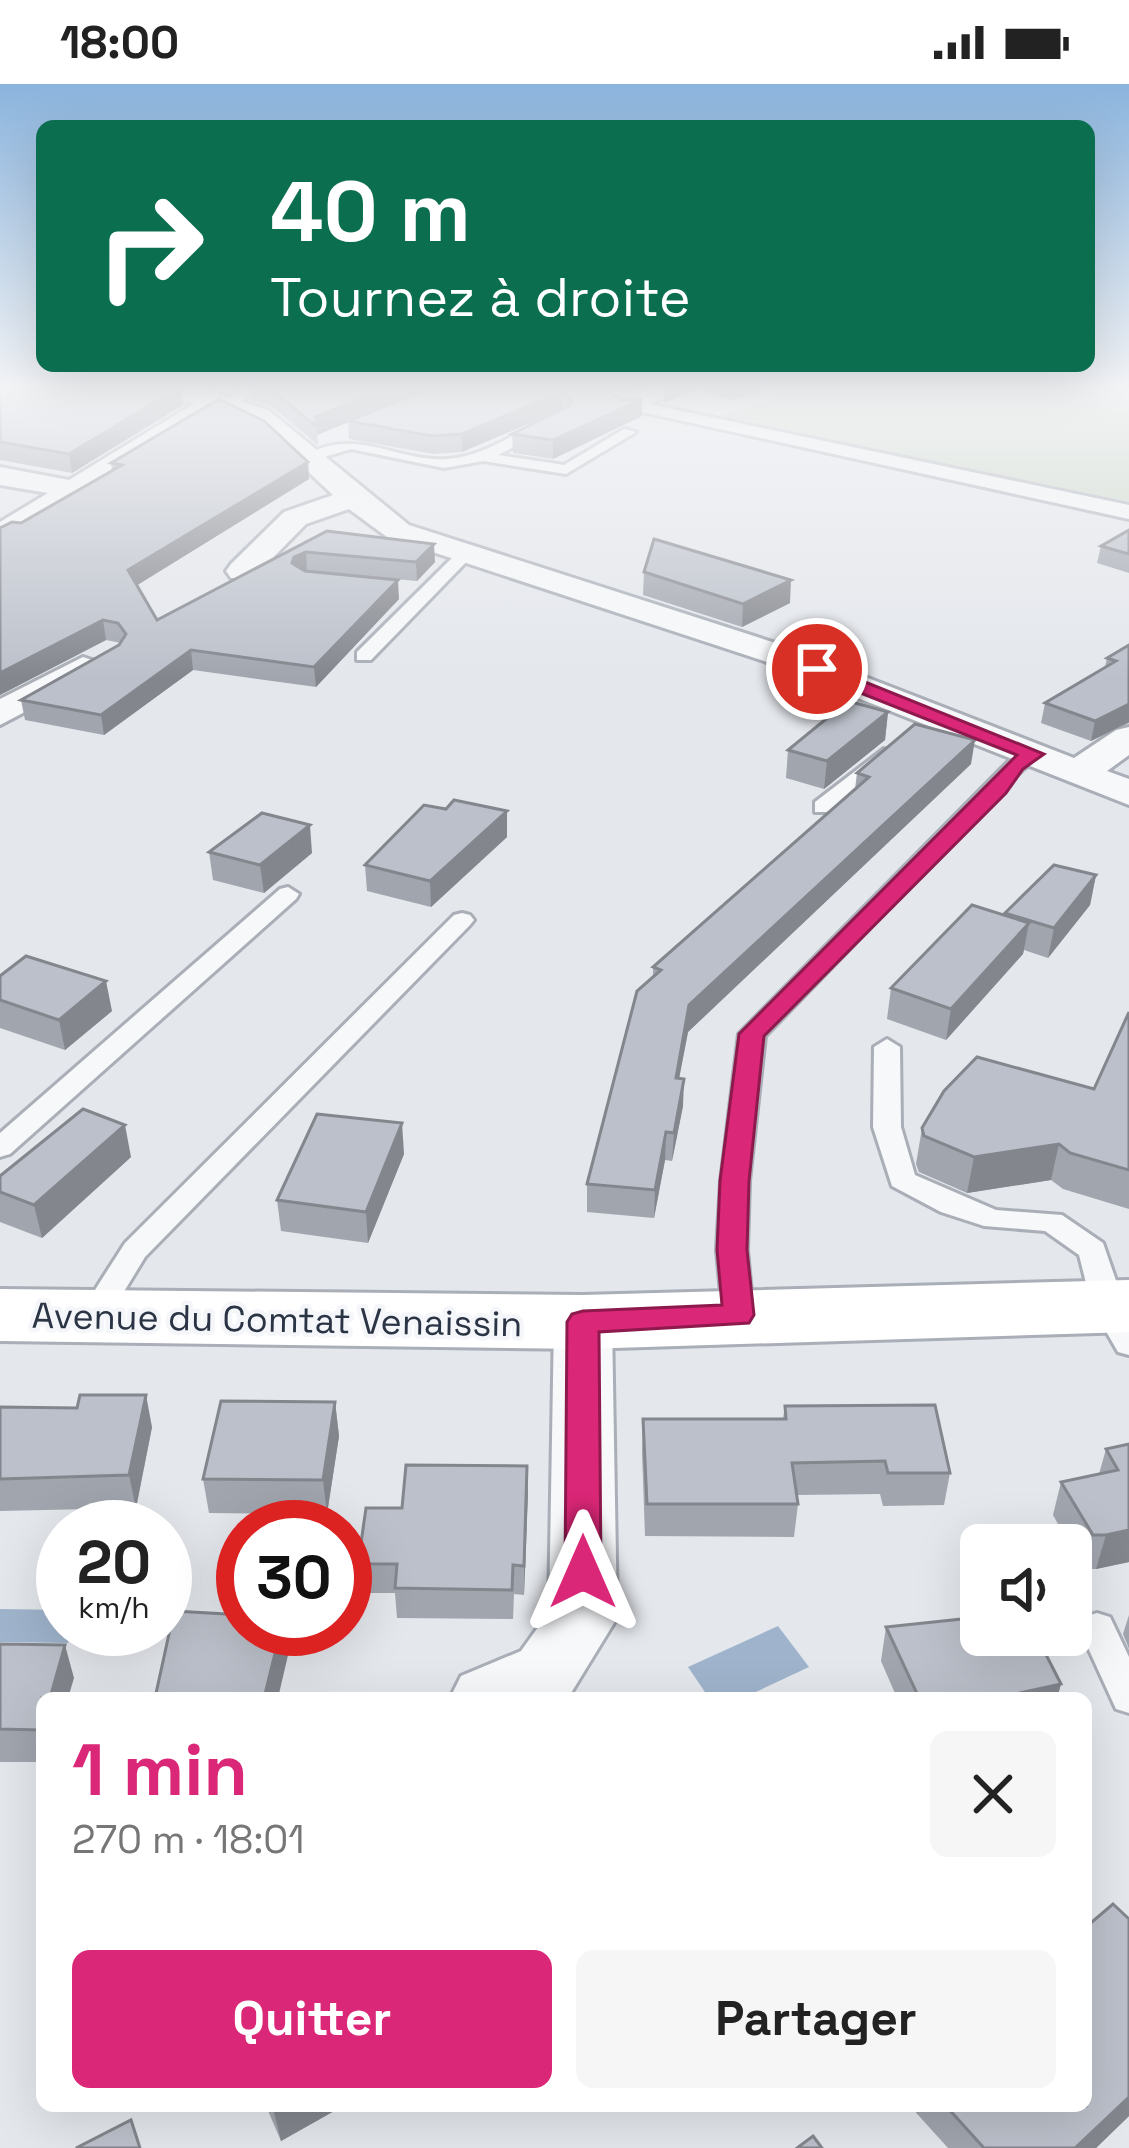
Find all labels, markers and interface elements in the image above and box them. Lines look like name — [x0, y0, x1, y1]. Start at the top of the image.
text: 18:00 — [60, 14, 179, 71]
text: 40 m — [270, 158, 471, 266]
icon: right — [72, 168, 228, 324]
text: Tournez à droite — [270, 263, 691, 332]
pin — [766, 618, 868, 720]
icon: arrive — [784, 636, 850, 702]
street label: Avenue du Comtat Venaissin — [31, 1293, 523, 1347]
speed limit sign: 30 — [216, 1500, 372, 1656]
position arrow — [520, 1509, 646, 1635]
text: 20 — [77, 1524, 151, 1601]
map controls — [960, 1524, 1092, 1656]
button: sound — [960, 1524, 1092, 1656]
text: km/h — [78, 1588, 150, 1627]
text: 1 min — [72, 1724, 248, 1816]
button: close — [930, 1731, 1056, 1857]
text: 270 m · 18:01 — [72, 1815, 305, 1864]
button: Quitter — [72, 1950, 552, 2088]
button: Partager — [576, 1950, 1056, 2088]

